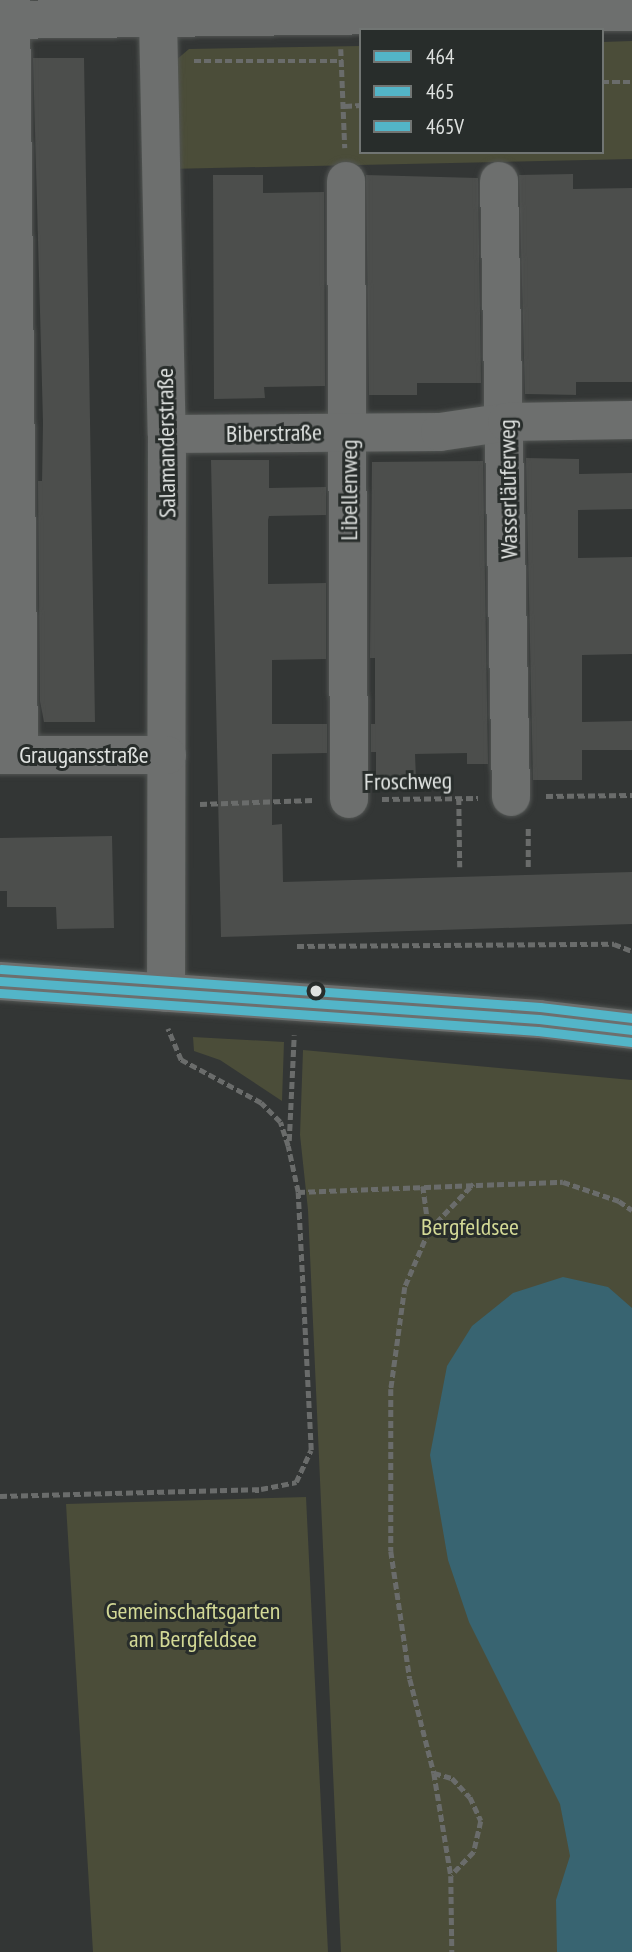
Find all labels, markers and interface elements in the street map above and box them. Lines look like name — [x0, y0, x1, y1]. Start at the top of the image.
legend — [359, 28, 604, 154]
text: 464 — [426, 43, 454, 70]
text: 465 — [426, 78, 454, 105]
text: 465V — [426, 113, 464, 140]
street label: Salamanderstraße — [150, 368, 182, 518]
street label: Biberstraße — [226, 418, 322, 448]
street label: Wasserläuferweg — [492, 419, 524, 559]
street label: Libellenweg — [335, 439, 363, 541]
street label: Graugansstraße — [19, 741, 149, 769]
street label: Froschweg — [364, 766, 452, 796]
unlabelled marker — [309, 984, 323, 998]
park label: Bergfeldsee — [421, 1213, 519, 1241]
park label: Gemeinschaftsgarten am Bergfeldsee — [106, 1597, 280, 1653]

